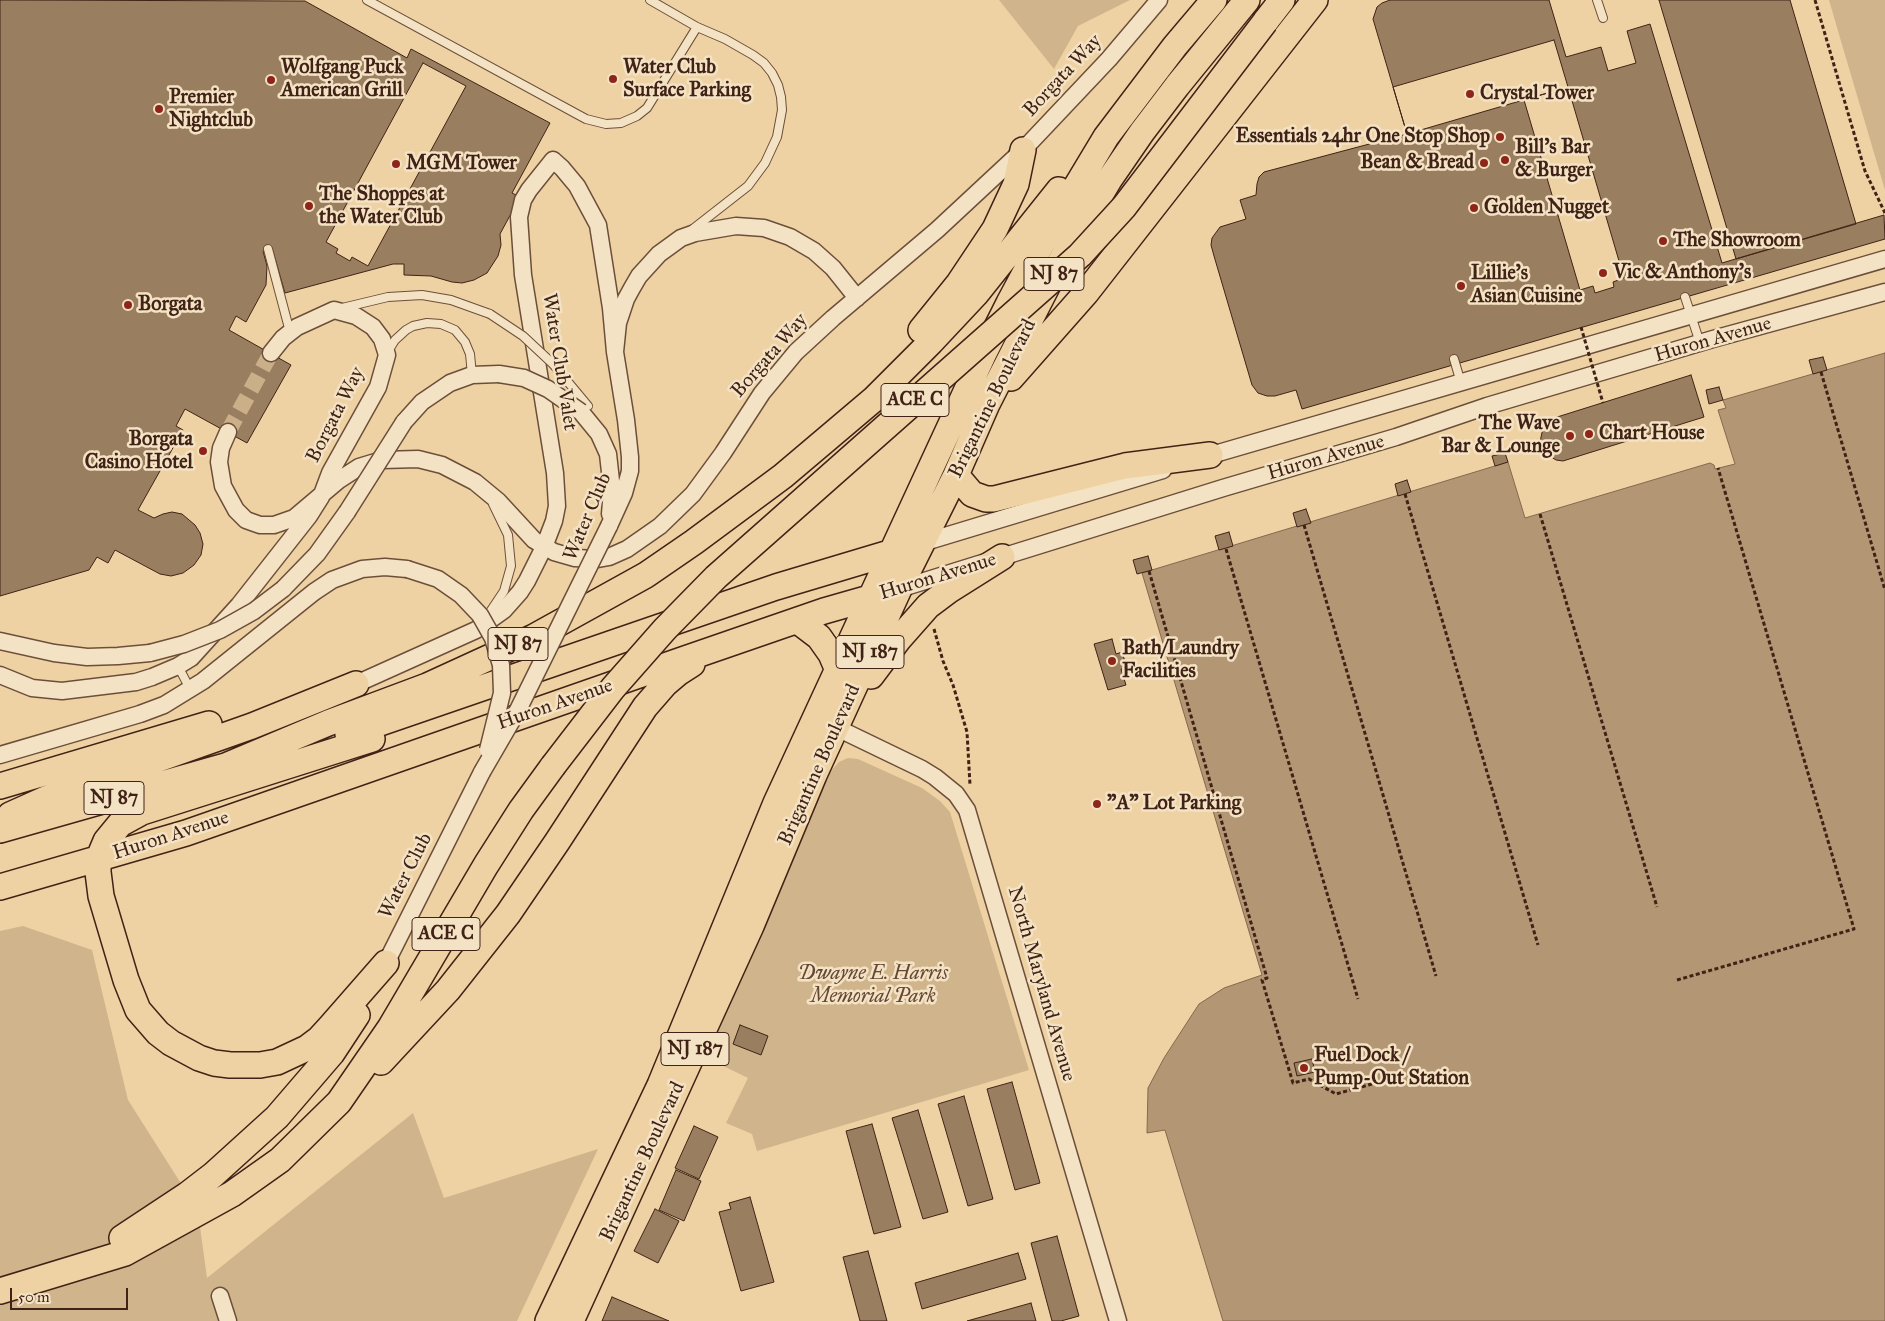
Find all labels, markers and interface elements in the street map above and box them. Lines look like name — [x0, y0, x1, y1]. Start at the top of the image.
street label: Borgata Way — [1019, 30, 1107, 122]
place label: Wolfgang Puck American Grill — [281, 56, 404, 103]
place label: Water Club Surface Parking — [623, 56, 751, 103]
marker: Water Club Surface Parking — [607, 73, 619, 85]
marker: Wolfgang Puck American Grill — [265, 74, 277, 86]
place label: Crystal Tower — [1480, 82, 1594, 106]
place label: Premier Nightclub — [169, 86, 253, 133]
marker: Crystal Tower — [1464, 88, 1476, 100]
marker: Premier Nightclub — [153, 103, 165, 115]
place label: Essentials 24hr One Stop Shop — [1235, 125, 1490, 149]
marker: Essentials 24hr One Stop Shop — [1494, 131, 1506, 143]
place label: Bill's Bar & Burger — [1515, 136, 1593, 183]
place label: Bean & Bread — [1360, 151, 1474, 175]
place label: MGM Tower — [406, 152, 517, 176]
marker: Bill's Bar & Burger — [1499, 154, 1511, 166]
marker: Bean & Bread — [1478, 157, 1490, 169]
marker: MGM Tower — [390, 158, 402, 170]
place label: The Shoppes at the Water Club — [319, 183, 445, 230]
place label: Golden Nugget — [1484, 196, 1609, 220]
marker: The Shoppes at the Water Club — [303, 200, 315, 212]
marker: Golden Nugget — [1468, 202, 1480, 214]
place label: The Showroom — [1673, 229, 1801, 253]
marker: The Showroom — [1657, 235, 1669, 247]
road number: NJ 87 — [1024, 258, 1084, 290]
place label: Vic & Anthony's — [1613, 261, 1751, 285]
place label: Lillie's Asian Cuisine — [1471, 262, 1583, 309]
marker: Vic & Anthony's — [1597, 267, 1609, 279]
marker: Lillie's Asian Cuisine — [1455, 280, 1467, 292]
street label: Water Club Valet — [536, 292, 582, 432]
place label: Borgata — [138, 293, 202, 317]
marker: Borgata — [122, 299, 134, 311]
street label: Borgata Way — [727, 309, 813, 403]
street label: Huron Avenue — [1652, 312, 1774, 368]
street label: Brigantine Boulevard — [944, 316, 1042, 482]
street label: Borgata Way — [302, 363, 370, 467]
road number: ACE C — [881, 384, 949, 416]
place label: The Wave Bar & Lounge — [1441, 412, 1560, 459]
place label: Chart House — [1599, 422, 1705, 446]
place label: Borgata Casino Hotel — [85, 428, 193, 475]
marker: Chart House — [1583, 428, 1595, 440]
street label: Huron Avenue — [1265, 430, 1387, 486]
marker: The Wave Bar & Lounge — [1564, 430, 1576, 442]
marker: Borgata Casino Hotel — [197, 445, 209, 457]
street label: Water Club — [559, 470, 617, 564]
street label: Huron Avenue — [877, 548, 999, 606]
road number: NJ 87 — [488, 628, 548, 661]
road number: NJ 187 — [836, 636, 904, 669]
place label: Bath/Laundry Facilities — [1122, 637, 1239, 684]
marker: Bath/Laundry Facilities — [1106, 655, 1118, 667]
street label: Huron Avenue — [494, 674, 616, 736]
street label: Brigantine Boulevard — [774, 681, 866, 849]
road number: NJ 87 — [84, 781, 144, 814]
place label: "A" Lot Parking — [1107, 792, 1241, 816]
marker: "A" Lot Parking — [1091, 798, 1103, 810]
street label: Huron Avenue — [110, 806, 232, 866]
street label: Water Club — [374, 829, 438, 923]
street label: North Maryland Avenue — [1002, 884, 1080, 1084]
road number: ACE C — [412, 918, 480, 951]
park label: Dwayne E. Harris Memorial Park — [798, 962, 948, 1009]
road number: NJ 187 — [661, 1032, 729, 1066]
place label: Fuel Dock / Pump-Out Station — [1314, 1044, 1469, 1091]
marker: Fuel Dock / Pump-Out Station — [1298, 1062, 1310, 1074]
street label: Brigantine Boulevard — [595, 1078, 691, 1246]
scale bar — [12, 1278, 130, 1310]
text: 50 m — [18, 1288, 50, 1306]

